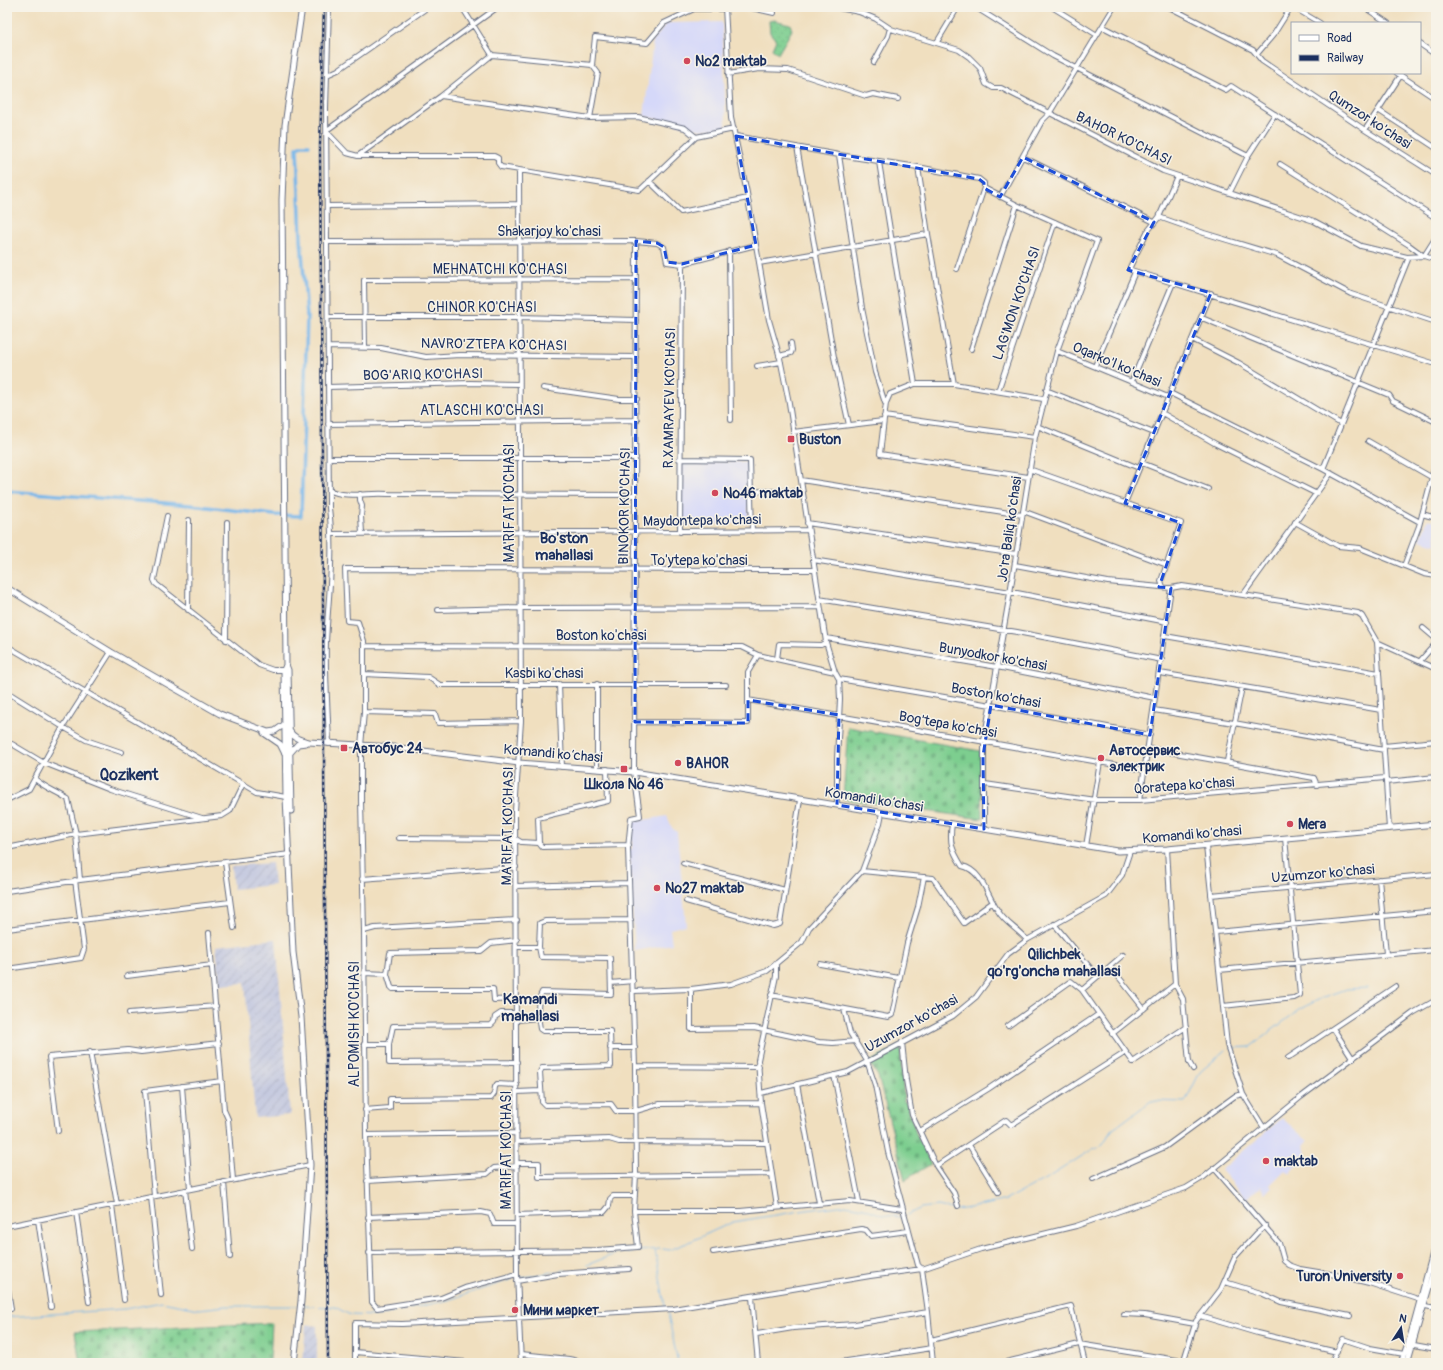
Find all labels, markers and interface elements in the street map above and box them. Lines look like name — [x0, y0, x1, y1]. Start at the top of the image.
legend — [1291, 22, 1421, 74]
text: Road — [1327, 31, 1352, 46]
text: Railway — [1327, 51, 1363, 66]
place label: №2 maktab — [695, 53, 767, 70]
marker: №2 maktab — [682, 56, 692, 66]
street label: Qumzor ko'chasi — [1325, 86, 1415, 153]
street label: BAHOR KO'CHASI — [1073, 108, 1175, 169]
street label: Shakarjoy ko'chasi — [497, 223, 601, 240]
street label: LAG'MON KO'CHASI — [989, 244, 1044, 362]
street label: MEHNATCHI KO'CHASI — [433, 261, 567, 278]
street label: CHINOR KO'CHASI — [427, 299, 537, 316]
street label: R.XAMRAYEV KO'CHASI — [660, 327, 679, 469]
street label: NAVRO'ZTEPA KO'CHASI — [421, 335, 567, 354]
street label: Oqarko'l ko'chasi — [1070, 338, 1164, 391]
street label: BOG'ARIQ KO'CHASI — [363, 365, 483, 384]
street label: ATLASCHI KO'CHASI — [420, 402, 544, 419]
place label: Buston — [799, 431, 841, 448]
marker: Buston — [786, 434, 796, 444]
street label: MA'RIFAT KO'CHASI — [501, 444, 518, 562]
street label: BINOKOR KO'CHASI — [615, 447, 634, 565]
street label: Jo'ra Baliq ko'chasi — [994, 475, 1025, 583]
place label: №46 maktab — [723, 485, 803, 502]
marker: №46 maktab — [710, 488, 720, 498]
street label: Maydontepa ko'chasi — [643, 511, 762, 530]
district label: Bo'ston mahallasi — [535, 529, 593, 565]
street label: To'ytepa ko'chasi — [650, 552, 748, 569]
street label: Boston ko'chasi — [556, 627, 647, 644]
street label: Bunyodkor ko'chasi — [938, 639, 1049, 674]
street label: Kasbi ko'chasi — [505, 665, 584, 682]
street label: Boston ko'chasi — [950, 679, 1043, 712]
street label: Bog'tepa ko'chasi — [898, 708, 999, 742]
place label: Автобус 24 — [352, 740, 423, 757]
street label: Komandi ko‘chasi — [503, 741, 604, 766]
place label: Автосервис электрик — [1109, 742, 1180, 775]
marker: Автобус 24 — [339, 743, 349, 753]
marker: Автосервис электрик — [1096, 753, 1106, 763]
place label: BAHOR — [686, 755, 729, 772]
marker: BAHOR — [673, 758, 683, 768]
marker: Школа № 46 — [619, 764, 629, 774]
district label: Qozikent — [99, 765, 159, 785]
street label: MA'RIFAT KO'CHASI — [498, 766, 517, 886]
street label: Qoratepa ko'chasi — [1133, 773, 1235, 797]
place label: Школа № 46 — [583, 776, 664, 793]
street label: Komandi ko‘chasi — [823, 783, 925, 816]
place label: Мега — [1298, 816, 1327, 833]
marker: Мега — [1285, 819, 1295, 829]
street label: Komandi ko‘chasi — [1142, 822, 1243, 847]
street label: Uzumzor ko'chasi — [1271, 860, 1376, 886]
place label: №27 maktab — [665, 880, 744, 897]
marker: №27 maktab — [652, 883, 662, 893]
district label: Qilichbek qo'rg'oncha mahallasi — [988, 945, 1121, 981]
street label: ALPOMISH KO'CHASI — [346, 961, 363, 1087]
district label: Kamandi mahallasi — [501, 990, 559, 1026]
street label: Uzumzor ko'chasi — [862, 991, 961, 1056]
street label: MA'RIFAT KO'CHASI — [498, 1091, 515, 1209]
place label: maktab — [1274, 1153, 1318, 1170]
marker: maktab — [1261, 1156, 1271, 1166]
place label: Turon University — [1295, 1268, 1392, 1285]
marker: Turon University — [1395, 1271, 1405, 1281]
place label: Мини маркет — [523, 1302, 600, 1319]
marker: Мини маркет — [510, 1305, 520, 1315]
north arrow — [1381, 1308, 1421, 1348]
text: N — [1398, 1312, 1409, 1326]

